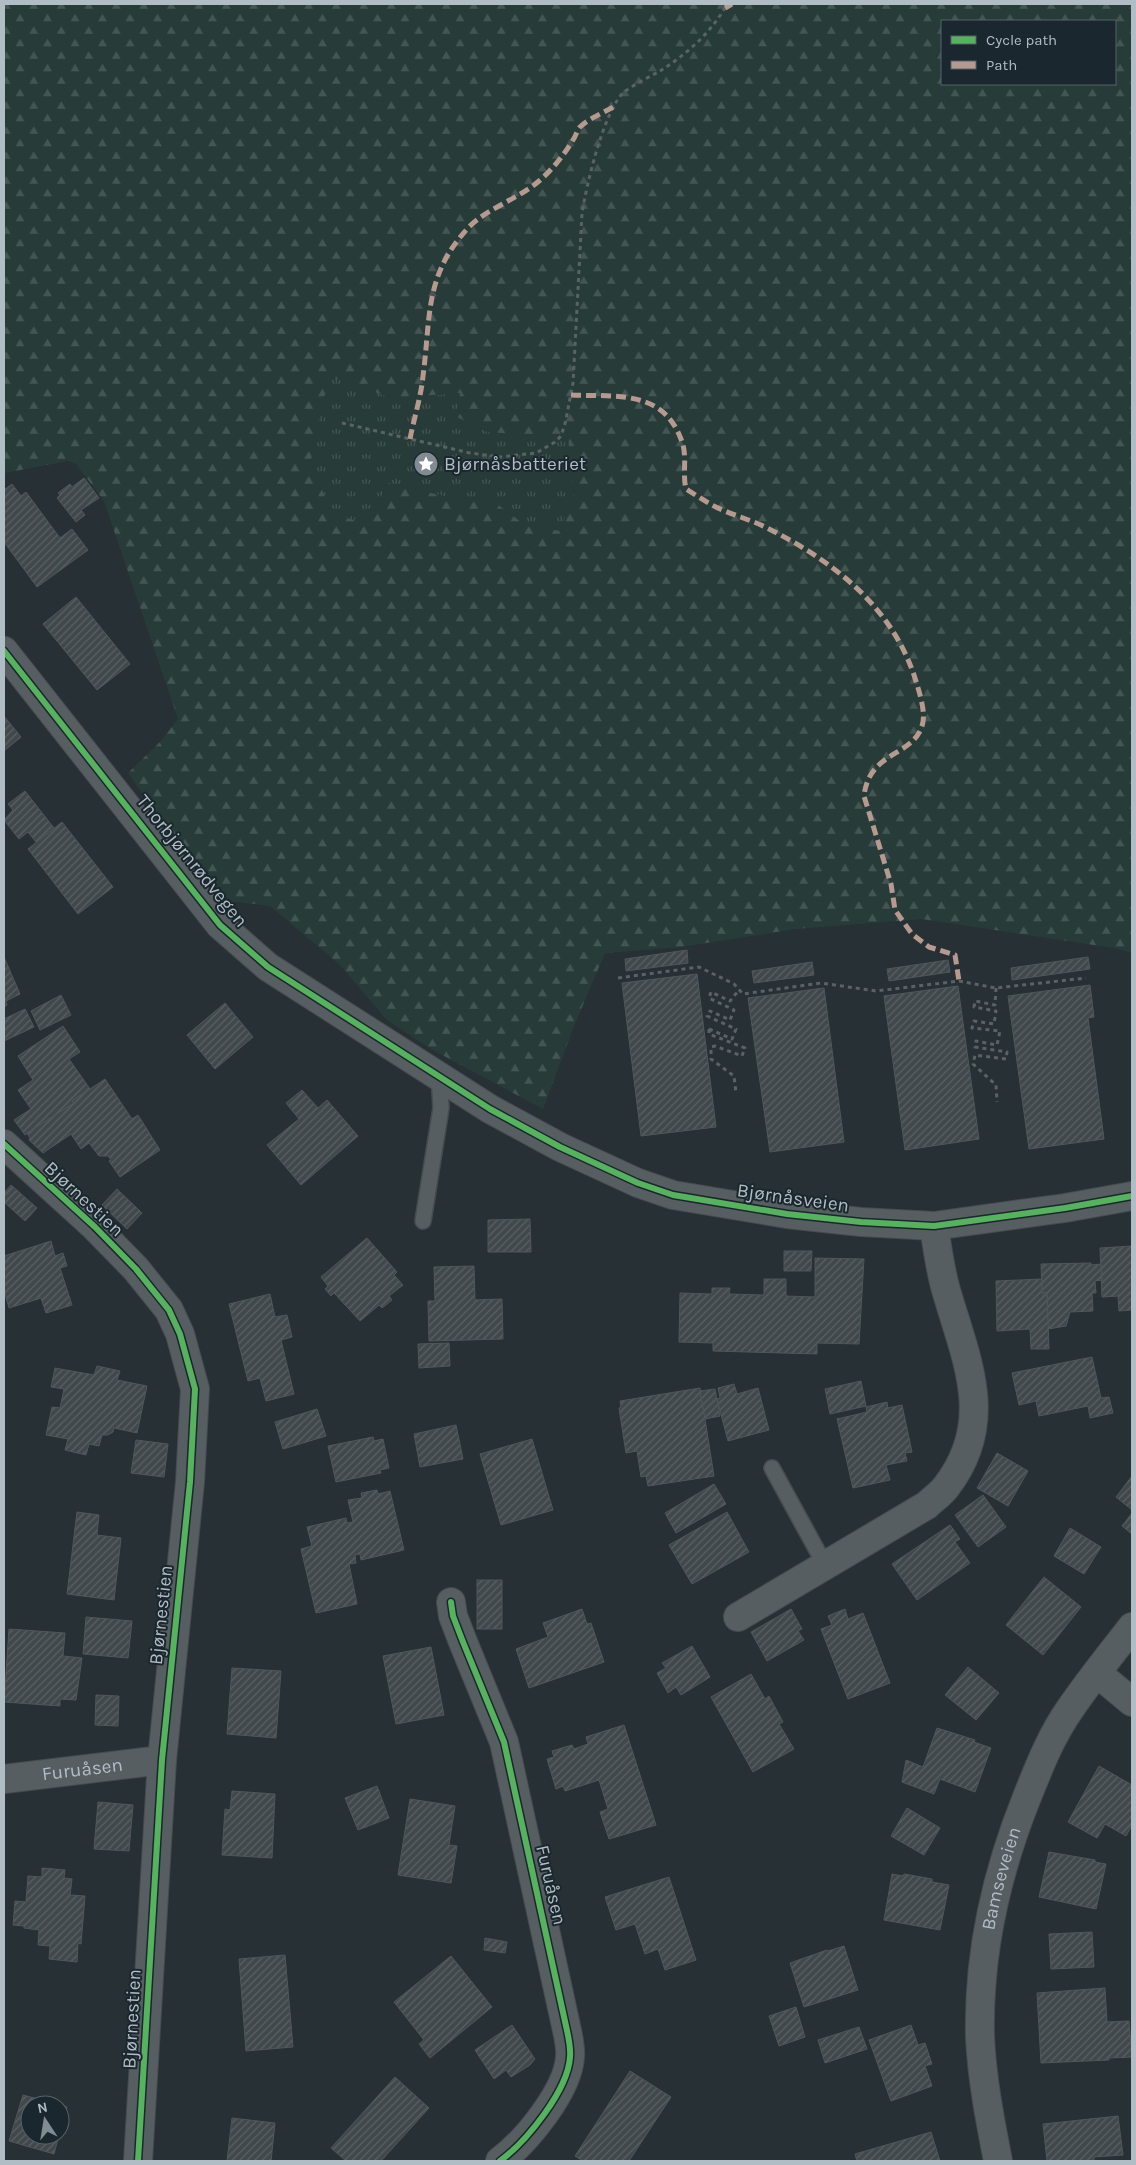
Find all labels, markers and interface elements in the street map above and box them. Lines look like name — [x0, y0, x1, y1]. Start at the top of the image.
legend — [941, 20, 1116, 85]
text: Cycle path — [986, 31, 1057, 49]
text: Path — [986, 56, 1017, 74]
place icon: Bjørnåsbatteriet — [413, 451, 439, 477]
place label: Bjørnåsbatteriet — [444, 453, 586, 475]
street label: Thorbjørnrødvegen — [132, 790, 252, 932]
street label: Bjørnestien — [40, 1157, 128, 1241]
street label: Bjørnåsveien — [735, 1179, 851, 1217]
street label: Bjørnestien — [145, 1564, 177, 1666]
street label: Furuåsen — [41, 1754, 124, 1785]
street label: Bamseveien — [977, 1824, 1026, 1932]
street label: Furuåsen — [531, 1843, 571, 1927]
street label: Bjørnestien — [118, 1968, 146, 2070]
north arrow — [20, 2095, 70, 2145]
text: N — [36, 2098, 49, 2117]

